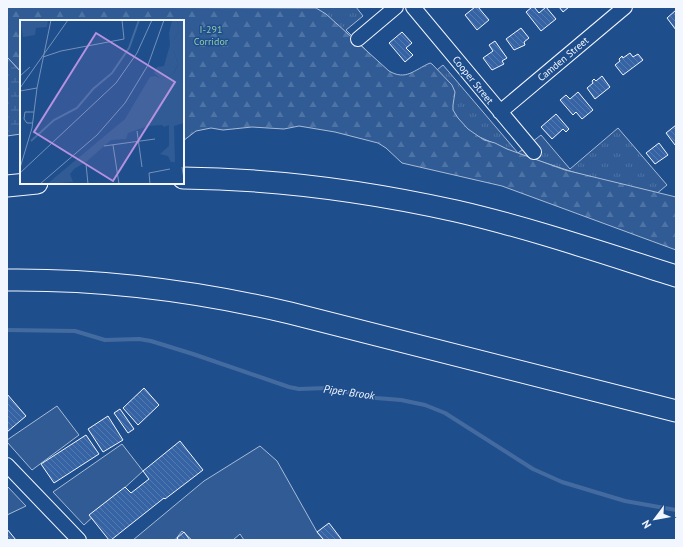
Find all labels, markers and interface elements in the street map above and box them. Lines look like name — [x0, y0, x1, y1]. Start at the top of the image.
inset map — [20, 20, 184, 184]
park label: I-291 Corridor — [194, 23, 229, 48]
street label: Camden Street — [535, 33, 592, 84]
street label: Cooper Street — [450, 53, 497, 107]
water label: Piper Brook — [323, 381, 377, 403]
north arrow — [635, 499, 675, 539]
text: N — [639, 518, 654, 531]

